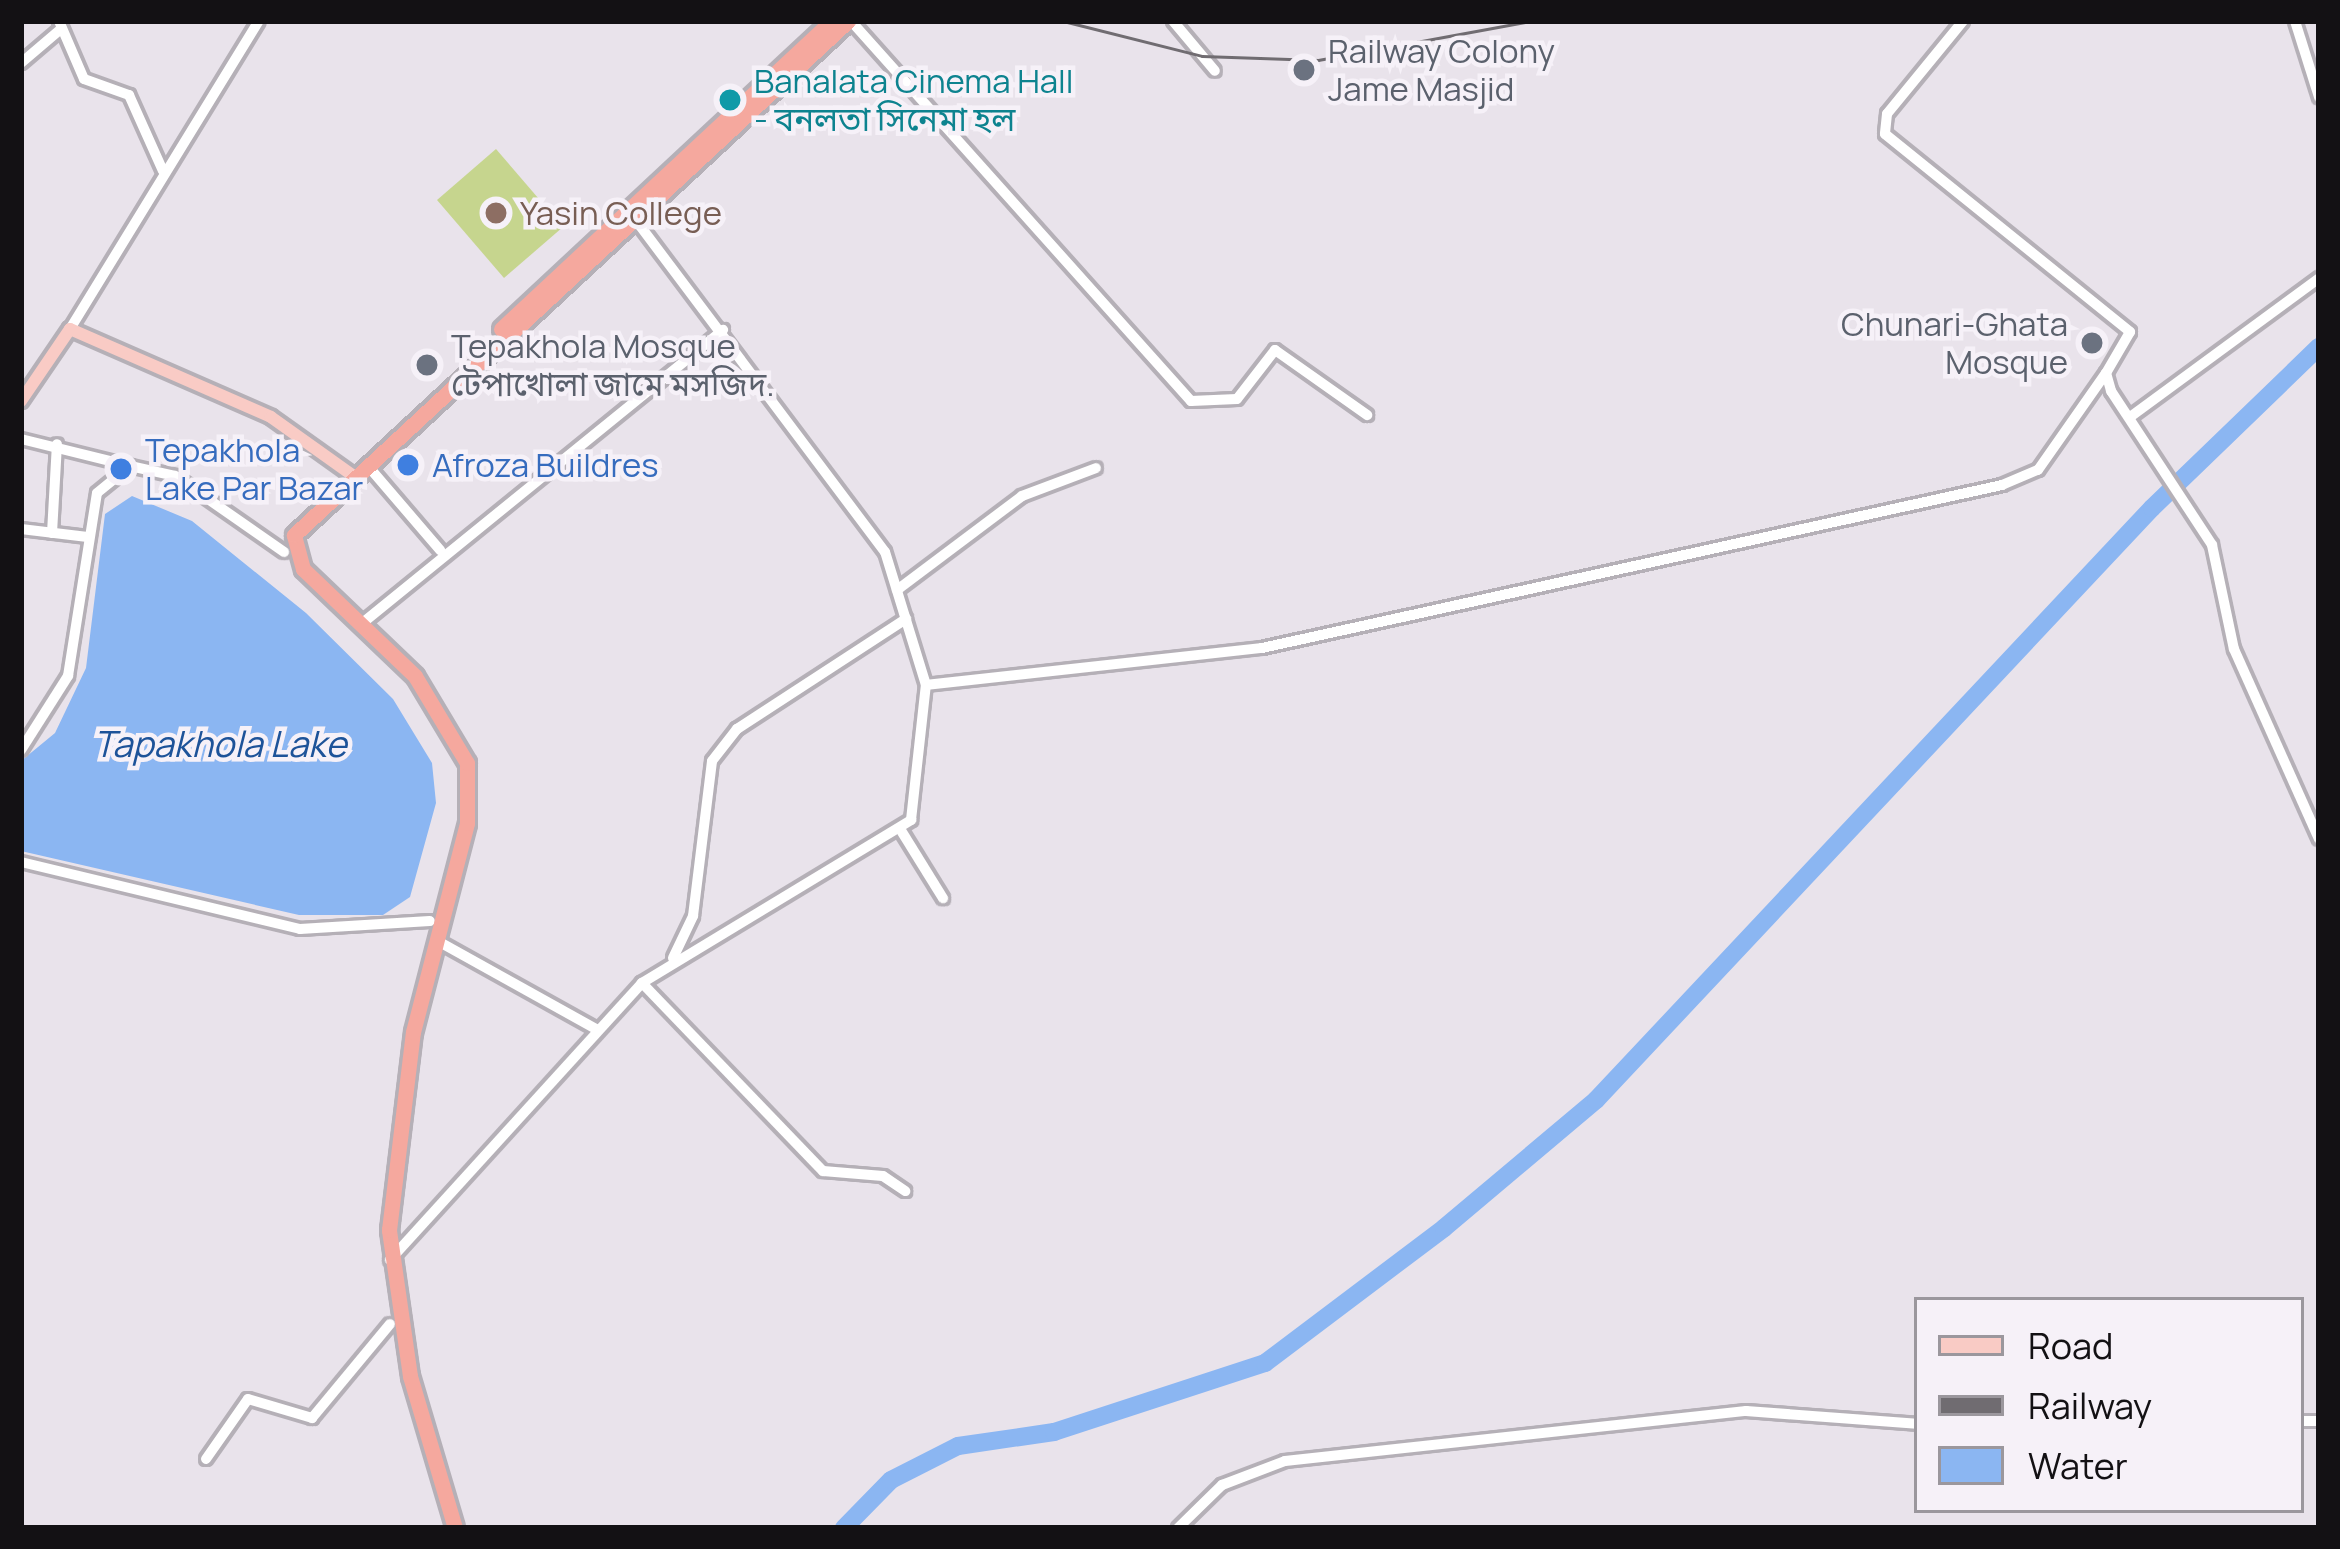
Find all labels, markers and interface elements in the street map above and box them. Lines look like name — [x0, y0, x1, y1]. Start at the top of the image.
place label: Railway Colony Jame Masjid — [1328, 31, 1555, 109]
marker: Railway Colony Jame Masjid — [1291, 57, 1317, 83]
place label: Banalata Cinema Hall - বনলতা সিনেমা হল — [754, 61, 1074, 139]
marker: Banalata Cinema Hall - বনলতা সিনেমা হল — [717, 87, 743, 113]
place label: Yasin College — [520, 193, 722, 233]
marker: Yasin College — [483, 200, 509, 226]
place label: Chunari-Ghata Mosque — [1841, 304, 2068, 382]
place label: Tepakhola Mosque টেপাখোলা জামে মসজিদ. — [451, 326, 775, 404]
marker: Chunari-Ghata Mosque — [2079, 330, 2105, 356]
marker: Tepakhola Mosque টেপাখোলা জামে মসজিদ. — [414, 352, 440, 378]
place label: Tepakhola Lake Par Bazar — [145, 430, 363, 508]
place label: Afroza Buildres — [432, 445, 659, 485]
marker: Afroza Buildres — [395, 452, 421, 478]
marker: Tepakhola Lake Par Bazar — [108, 456, 134, 482]
water label: Tapakhola Lake — [93, 722, 347, 766]
legend — [1914, 1297, 2304, 1513]
text: Road — [2028, 1321, 2113, 1370]
text: Railway — [2028, 1381, 2152, 1430]
text: Water — [2028, 1441, 2128, 1490]

